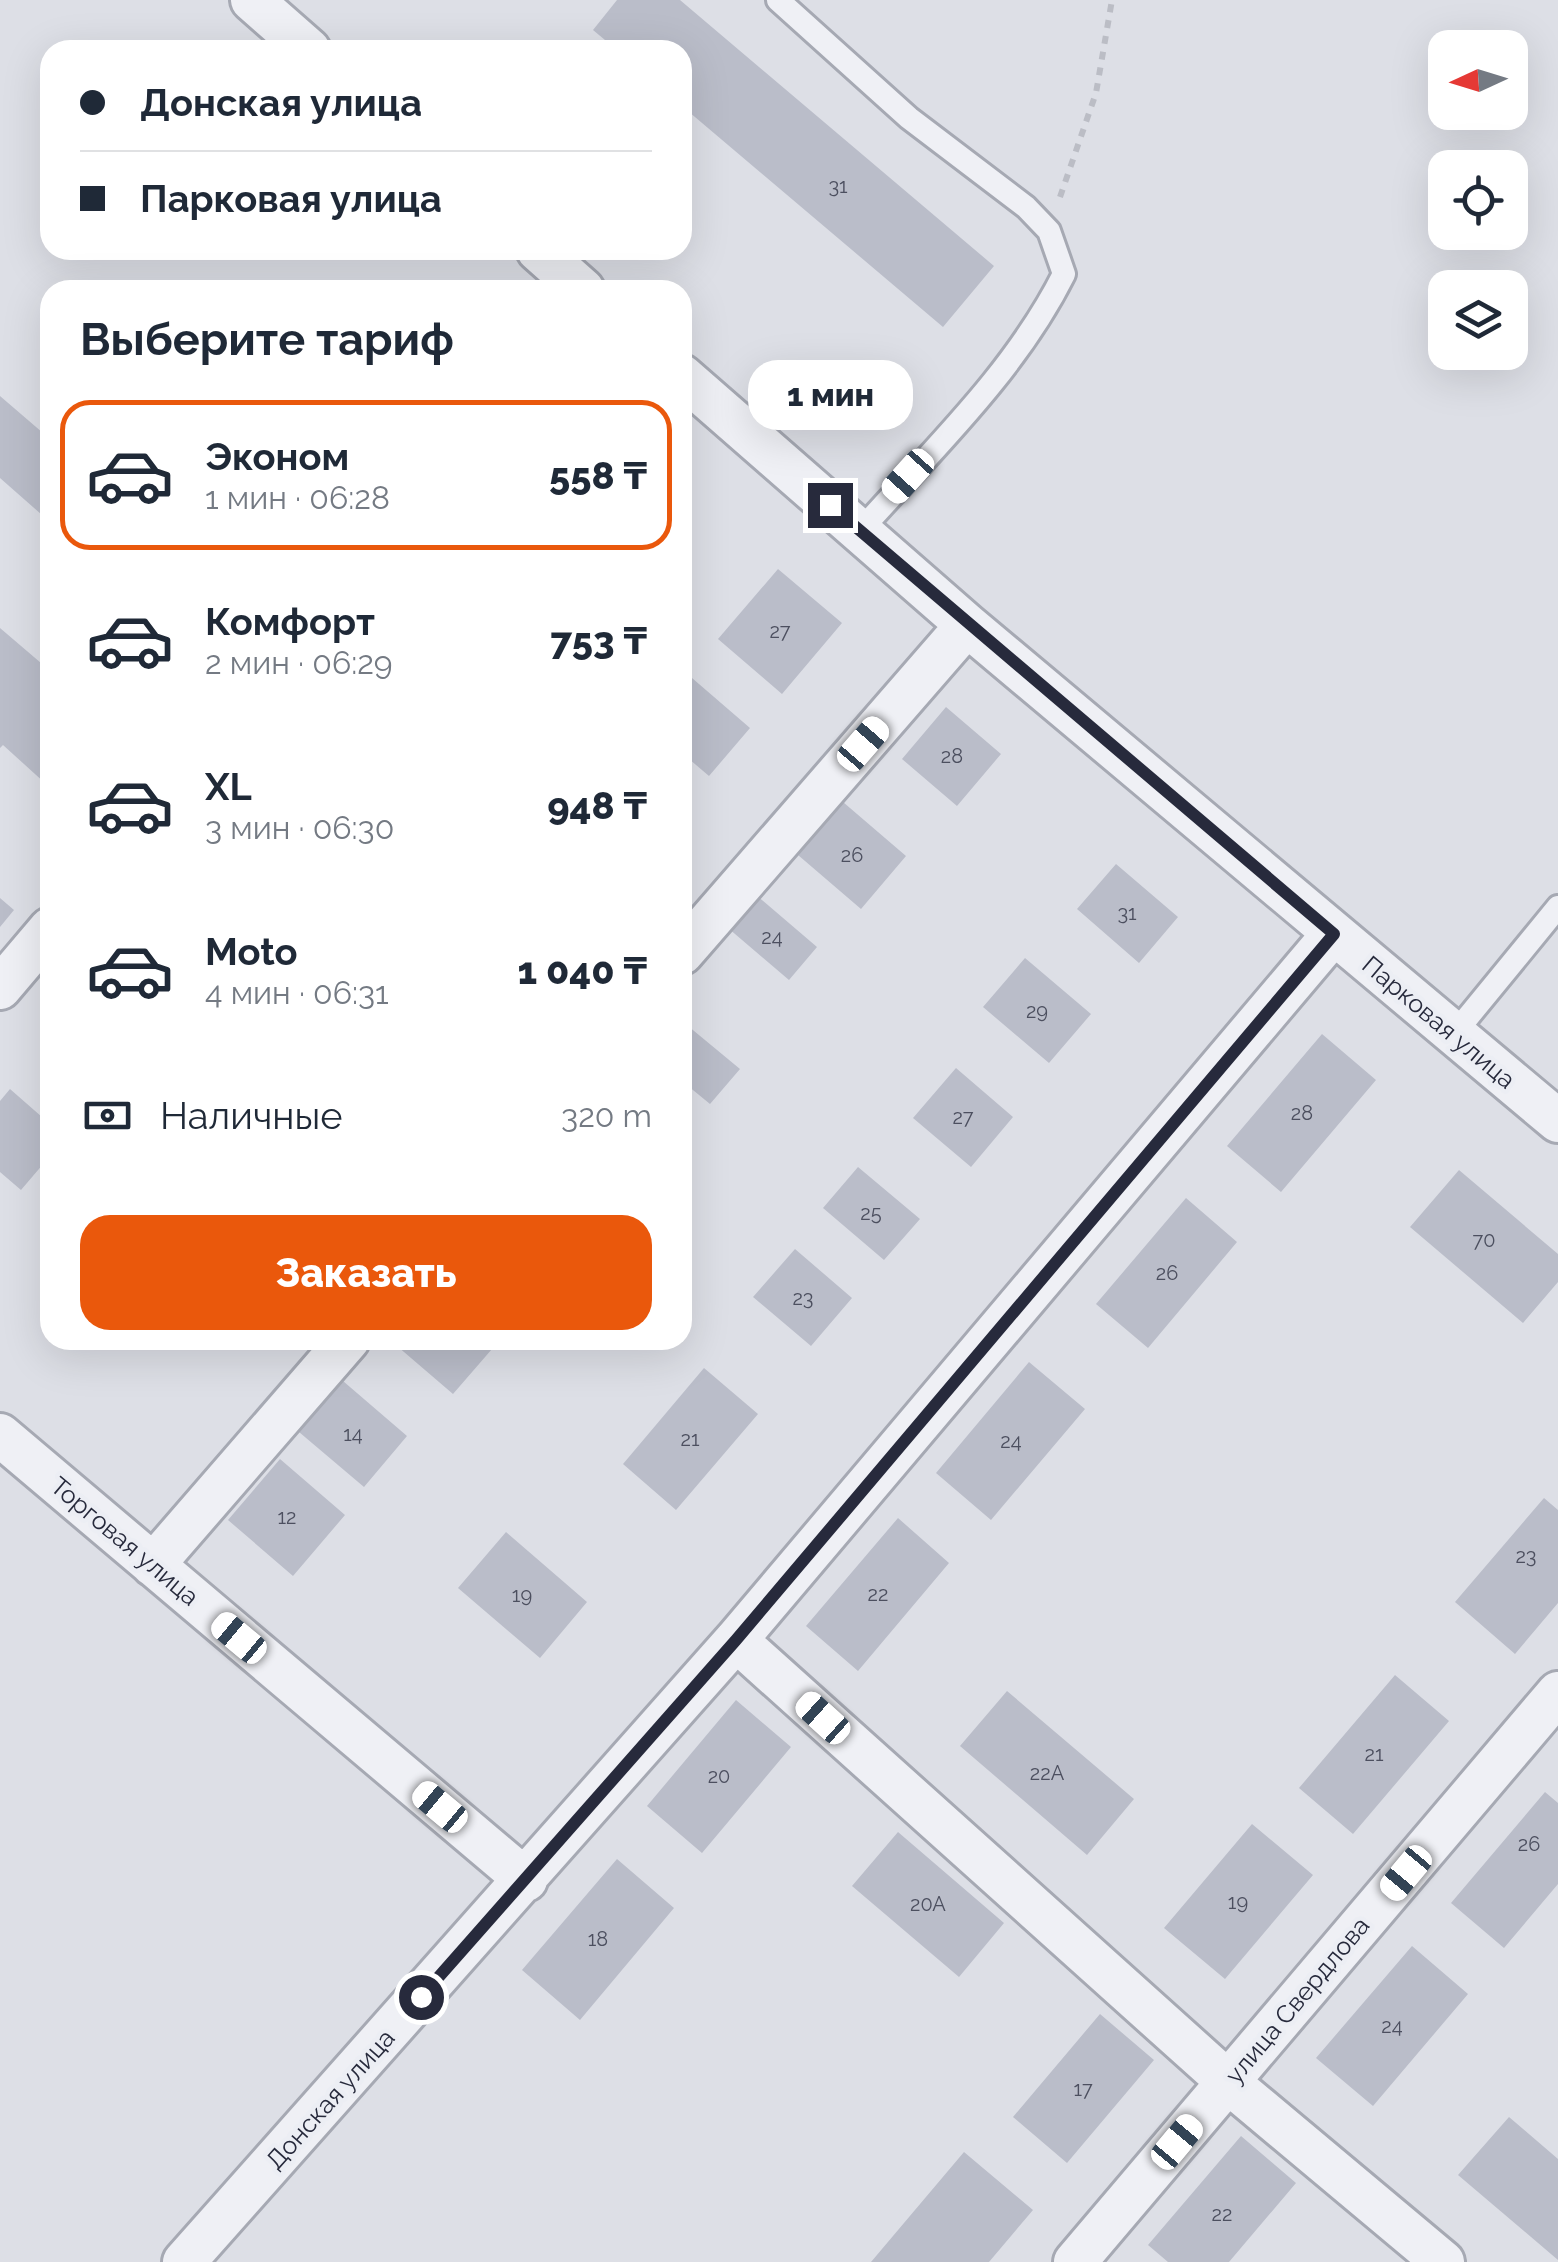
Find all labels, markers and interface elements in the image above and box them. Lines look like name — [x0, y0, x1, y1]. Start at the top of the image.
north arrow — [1428, 30, 1528, 130]
map controls — [1428, 30, 1528, 370]
text: Донская улица — [140, 80, 422, 125]
button: locate — [1428, 150, 1528, 250]
house number: 31 — [828, 174, 848, 198]
text: Парковая улица — [140, 176, 442, 221]
button: layers — [1428, 270, 1528, 370]
text: Выберите тариф — [80, 313, 454, 366]
callout: 1 мин — [748, 360, 912, 430]
text: 1 мин — [787, 376, 874, 413]
icon: car — [85, 430, 175, 520]
text: Эконом — [205, 434, 349, 479]
car — [877, 444, 939, 508]
text: 558 ₸ — [549, 453, 647, 498]
text: 1 мин · 06:28 — [205, 479, 390, 516]
route end — [808, 483, 853, 528]
icon: car — [85, 595, 175, 685]
text: Комфорт — [205, 599, 375, 644]
text: 753 ₸ — [550, 618, 647, 663]
house number: 27 — [769, 619, 791, 643]
text: 2 мин · 06:29 — [205, 644, 393, 681]
car — [832, 712, 894, 776]
house number: 28 — [941, 744, 963, 768]
icon: car — [85, 760, 175, 850]
text: XL — [205, 764, 252, 809]
text: 948 ₸ — [547, 783, 647, 828]
text: 3 мин · 06:30 — [205, 809, 394, 846]
house number: 26 — [841, 843, 863, 867]
house number: 31 — [1117, 901, 1137, 925]
icon: car — [85, 925, 175, 1015]
house number: 24 — [761, 925, 783, 949]
text: Moto — [205, 929, 298, 974]
text: 1 040 ₸ — [517, 948, 647, 993]
street label: Парковая улица — [1356, 949, 1522, 1095]
text: 4 мин · 06:31 — [205, 974, 389, 1011]
house number: 29 — [1026, 999, 1048, 1023]
icon: cash — [80, 1088, 135, 1143]
text: Наличные — [160, 1093, 343, 1138]
text: 320 m — [561, 1097, 652, 1134]
house number: 28 — [1291, 1101, 1313, 1125]
house number: 27 — [952, 1105, 974, 1129]
house number: 25 — [860, 1201, 882, 1225]
button: Заказать — [80, 1215, 652, 1330]
house number: 70 — [1473, 1228, 1495, 1252]
house number: 26 — [1156, 1261, 1178, 1285]
house number: 23 — [792, 1286, 814, 1310]
house number: 14 — [343, 1422, 363, 1446]
house number: 21 — [681, 1427, 700, 1451]
house number: 24 — [1000, 1429, 1022, 1453]
street label: Торговая улица — [45, 1470, 205, 1612]
house number: 12 — [278, 1505, 296, 1529]
house number: 23 — [1515, 1544, 1537, 1568]
house number: 22 — [868, 1582, 888, 1606]
house number: 19 — [512, 1583, 532, 1607]
car — [206, 1607, 272, 1669]
car — [791, 1687, 855, 1749]
house number: 21 — [1365, 1742, 1384, 1766]
house number: 22А — [1030, 1761, 1065, 1785]
house number: 20 — [708, 1764, 730, 1788]
car — [407, 1776, 473, 1838]
house number: 26 — [1518, 1832, 1540, 1856]
car — [1375, 1840, 1437, 1906]
house number: 19 — [1228, 1890, 1248, 1914]
house number: 20А — [910, 1892, 946, 1916]
street label: улица Свердлова — [1219, 1911, 1375, 2089]
house number: 18 — [588, 1927, 608, 1951]
route start — [399, 1975, 444, 2020]
house number: 24 — [1381, 2014, 1403, 2038]
street label: Донская улица — [259, 2023, 401, 2175]
house number: 17 — [1073, 2077, 1093, 2101]
car — [1146, 2109, 1208, 2175]
house number: 22 — [1212, 2202, 1232, 2226]

